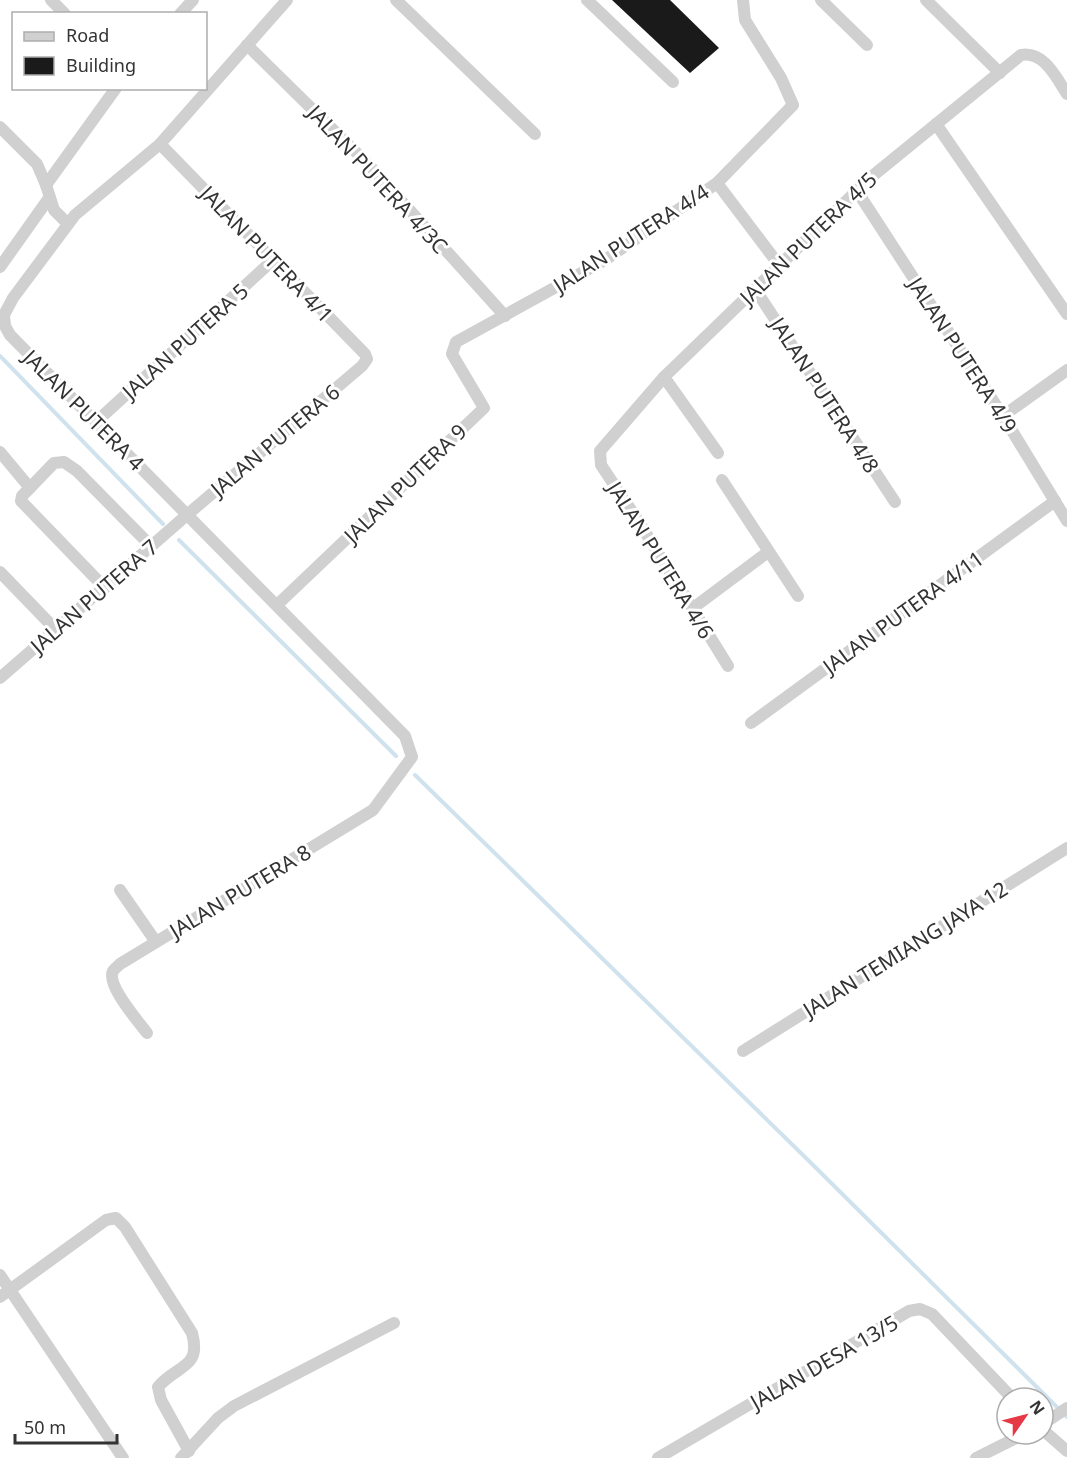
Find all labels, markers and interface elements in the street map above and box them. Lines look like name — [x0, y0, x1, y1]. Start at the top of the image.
legend — [12, 12, 207, 90]
text: Road — [66, 23, 109, 47]
text: Building — [66, 53, 136, 77]
street label: JALAN PUTERA 4/3C — [300, 97, 454, 259]
street label: JALAN PUTERA 4/5 — [732, 165, 883, 312]
street label: JALAN PUTERA 4/4 — [546, 177, 714, 300]
street label: JALAN PUTERA 4/1 — [193, 178, 340, 329]
street label: JALAN PUTERA 4/9 — [901, 270, 1024, 438]
street label: JALAN PUTERA 5 — [115, 277, 254, 406]
street label: JALAN PUTERA 4/8 — [763, 310, 886, 478]
street label: JALAN PUTERA 4 — [16, 342, 151, 477]
street label: JALAN PUTERA 6 — [203, 378, 345, 504]
street label: JALAN PUTERA 9 — [336, 417, 472, 550]
street label: JALAN PUTERA 4/6 — [600, 474, 721, 644]
street label: JALAN PUTERA 7 — [23, 533, 164, 660]
street label: JALAN PUTERA 4/11 — [815, 544, 989, 681]
street label: JALAN PUTERA 8 — [162, 838, 316, 945]
street label: JALAN TEMIANG JAYA 12 — [796, 875, 1013, 1024]
street label: JALAN DESA 13/5 — [743, 1308, 903, 1417]
north arrow — [995, 1386, 1055, 1446]
text: N — [1025, 1396, 1050, 1419]
scale bar — [15, 1407, 117, 1445]
text: 50 m — [24, 1415, 66, 1439]

